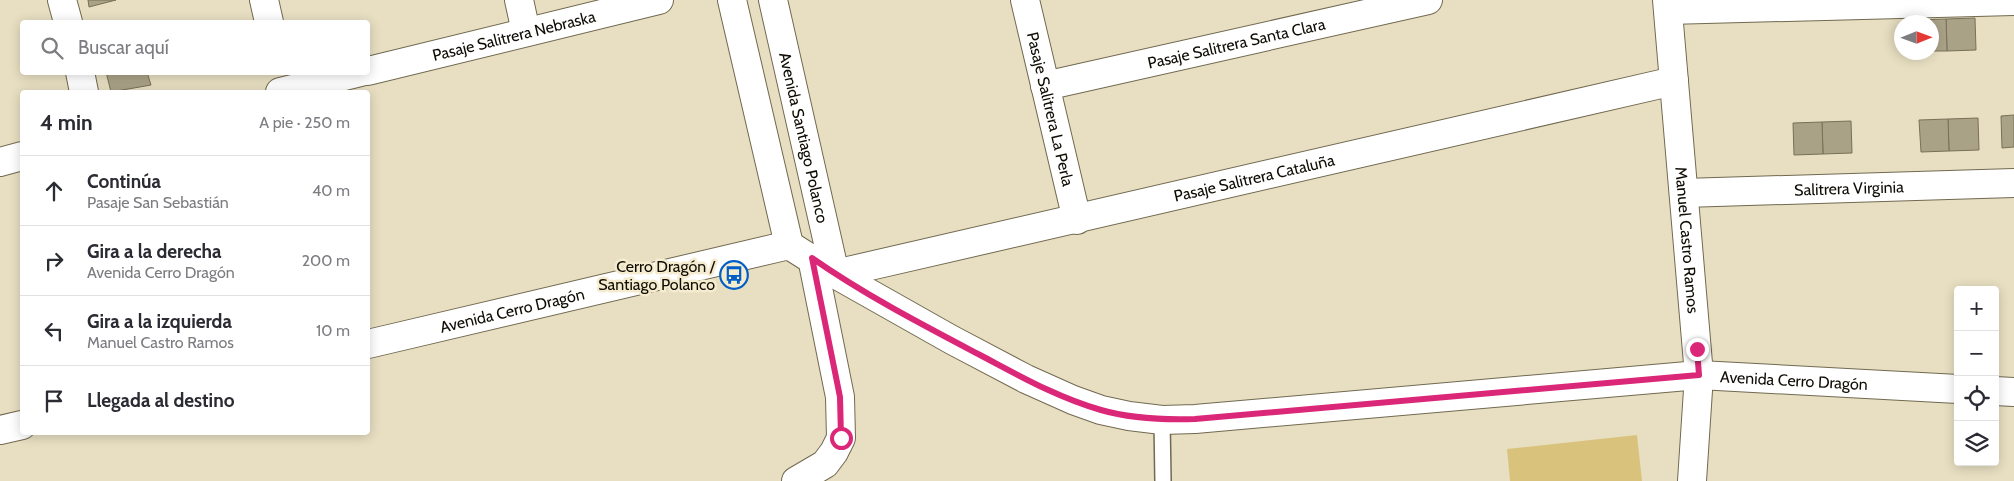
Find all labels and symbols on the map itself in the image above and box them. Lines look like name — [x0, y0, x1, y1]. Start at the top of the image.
street label: Pasaje Salitrera Nebraska — [430, 7, 598, 65]
street label: Pasaje Salitrera Santa Clara — [1146, 14, 1327, 73]
north arrow — [1894, 15, 1939, 60]
street label: Pasaje Salitrera La Perla — [1023, 30, 1078, 189]
street label: Avenida Santiago Polanco — [775, 50, 832, 225]
street label: Pasaje Salitrera Cataluña — [1172, 150, 1337, 206]
street label: Manuel Castro Ramos — [1671, 166, 1703, 315]
street label: Salitrera Virginia — [1794, 177, 1904, 200]
place label: Cerro Dragón / Santiago Polanco — [598, 257, 716, 294]
bus stop icon: Cerro Dragón / Santiago Polanco — [719, 260, 749, 290]
street label: Avenida Cerro Dragón — [438, 284, 586, 337]
route end — [1686, 338, 1709, 361]
street label: Avenida Cerro Dragón — [1720, 367, 1868, 394]
route start — [830, 427, 853, 450]

